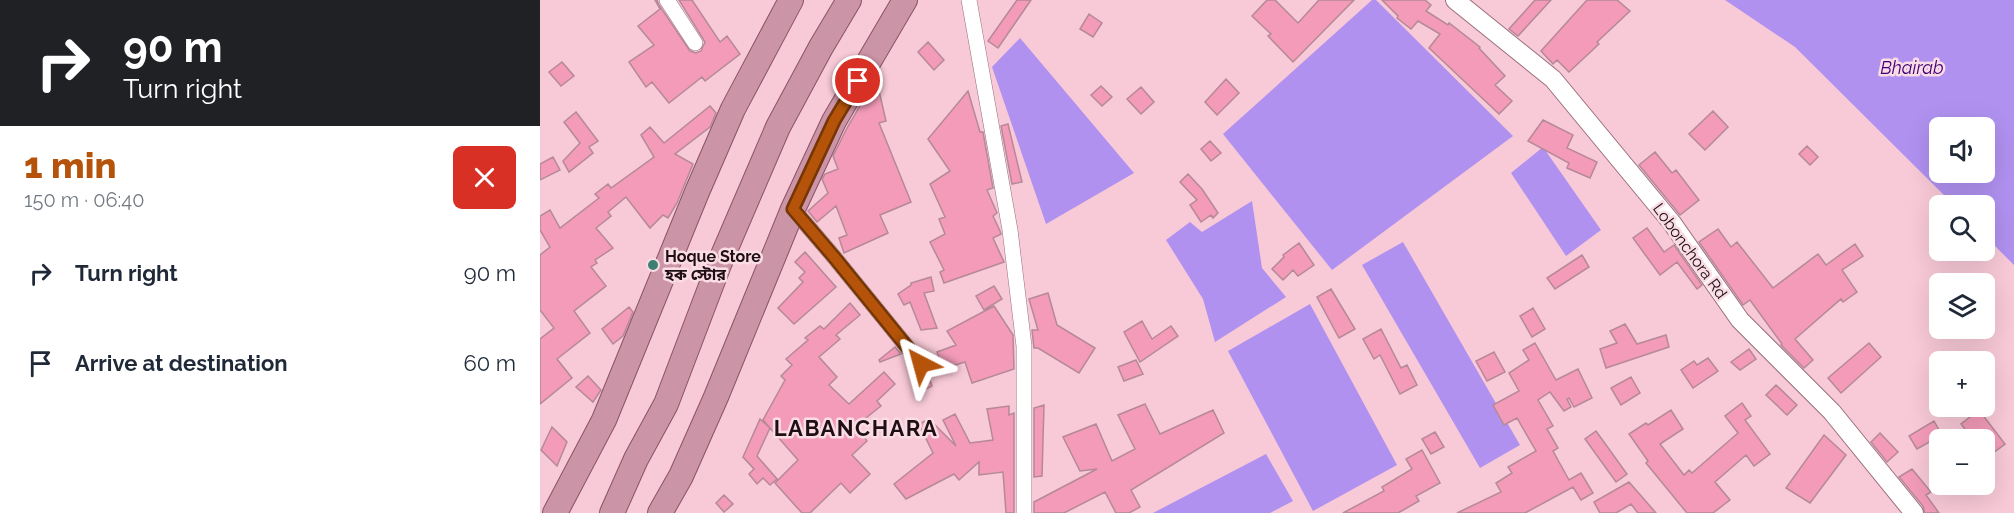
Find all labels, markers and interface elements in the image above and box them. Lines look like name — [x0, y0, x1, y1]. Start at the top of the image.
text: 90 m — [123, 23, 223, 72]
icon: right — [24, 24, 102, 102]
pin — [832, 55, 883, 106]
water label: Bhairab — [1880, 57, 1944, 78]
icon: arrive — [841, 64, 874, 97]
text: Turn right — [123, 73, 242, 104]
map controls — [1929, 117, 1995, 495]
button: sound — [1929, 117, 1995, 183]
text: 1 min — [24, 144, 116, 186]
button: close — [453, 146, 516, 209]
text: 150 m · 06:40 — [24, 188, 144, 212]
button: search — [1929, 195, 1995, 261]
street label: Lobonchora Rd — [1649, 199, 1731, 303]
place label: Hoque Store হক স্টোর — [664, 247, 761, 284]
icon: right — [24, 257, 57, 290]
marker: Hoque Store হক স্টোর — [646, 258, 660, 272]
text: Turn right — [75, 260, 178, 286]
text: 90 m — [464, 260, 516, 286]
button: layers — [1929, 273, 1995, 339]
position arrow — [889, 332, 953, 396]
icon: arrive — [24, 347, 57, 380]
text: Arrive at destination — [75, 350, 288, 376]
text: 60 m — [463, 350, 516, 376]
button: + — [1929, 351, 1995, 417]
district label: LABANCHARA — [774, 415, 938, 441]
button: − — [1929, 429, 1995, 495]

